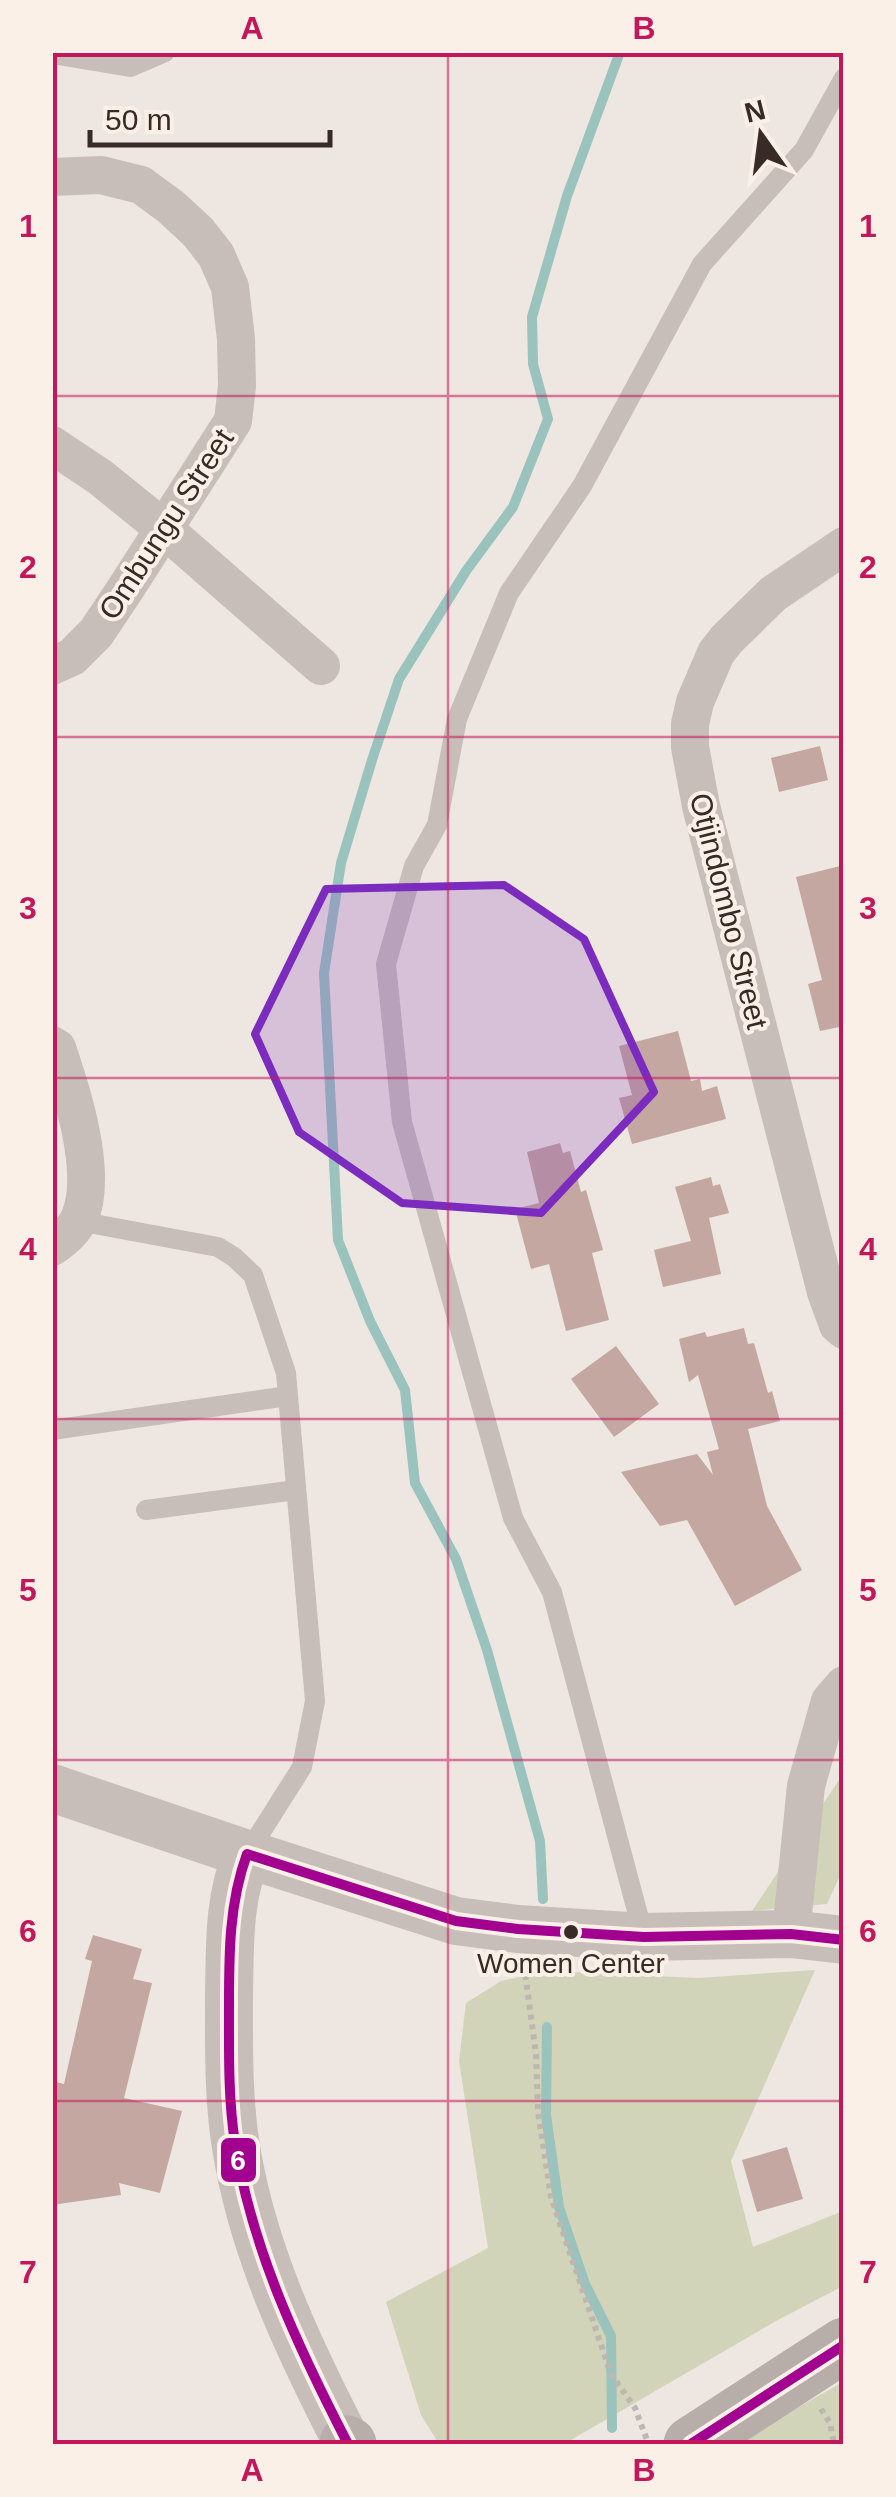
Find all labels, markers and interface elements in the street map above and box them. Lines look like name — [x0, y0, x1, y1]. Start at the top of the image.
text: A — [240, 10, 264, 46]
text: B — [632, 10, 656, 46]
scale bar — [90, 85, 330, 147]
north arrow — [711, 85, 811, 185]
text: N — [742, 94, 769, 129]
text: 50 m — [105, 103, 172, 136]
text: 1 — [19, 208, 37, 244]
text: 1 — [859, 208, 877, 244]
street label: Ombungu Street — [92, 422, 240, 625]
text: 2 — [19, 549, 37, 585]
text: 2 — [859, 549, 877, 585]
street label: Otjindombo Street — [684, 790, 774, 1033]
text: 3 — [19, 890, 37, 926]
text: 3 — [859, 890, 877, 926]
text: 4 — [19, 1231, 37, 1267]
text: 4 — [859, 1231, 877, 1267]
text: 5 — [19, 1572, 37, 1608]
text: 5 — [859, 1572, 877, 1608]
text: 6 — [19, 1913, 37, 1949]
text: 6 — [859, 1913, 877, 1949]
marker: Women Center — [561, 1922, 581, 1942]
place label: Women Center — [477, 1948, 665, 1979]
line badge: 6 — [219, 2136, 258, 2184]
text: 6 — [230, 2145, 246, 2176]
text: 7 — [19, 2254, 37, 2290]
text: 7 — [859, 2254, 877, 2290]
text: A — [240, 2452, 264, 2488]
text: B — [632, 2452, 656, 2488]

